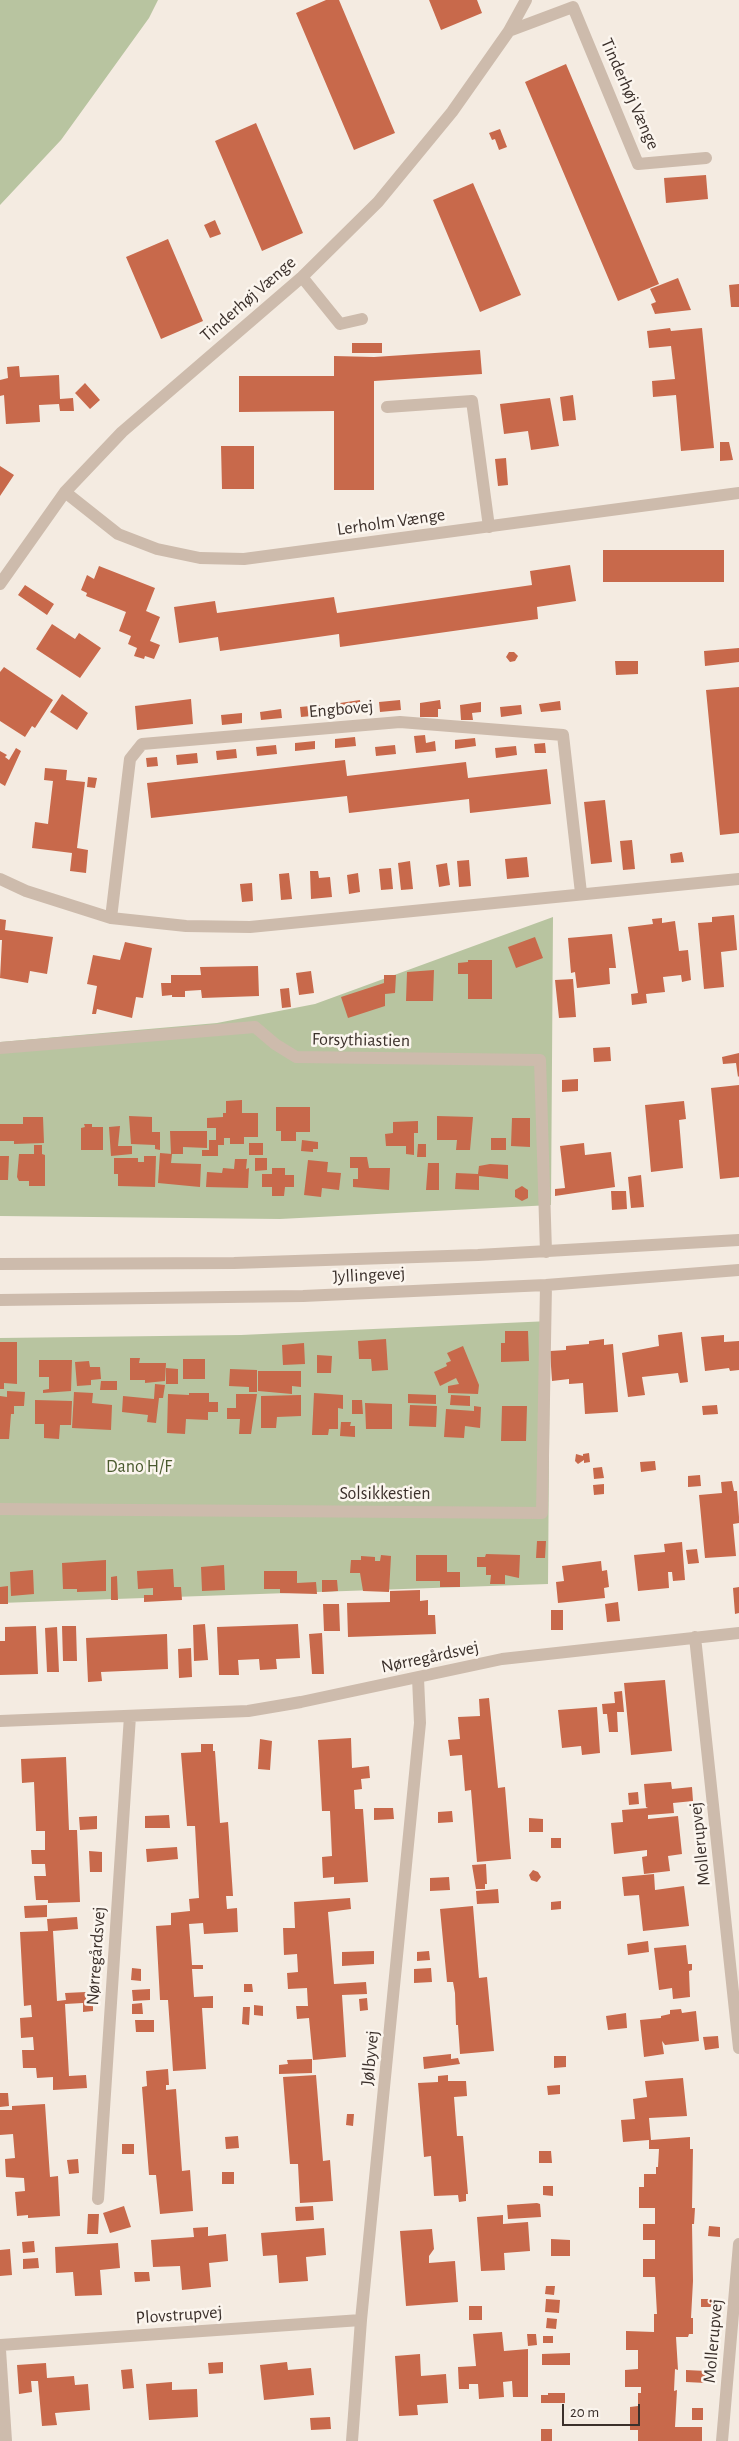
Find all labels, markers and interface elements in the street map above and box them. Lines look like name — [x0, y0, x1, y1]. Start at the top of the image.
street label: Tinderhøj Vænge — [596, 35, 664, 153]
street label: Tinderhøj Vænge — [196, 252, 300, 346]
street label: Lerholm Vænge — [335, 504, 447, 540]
street label: Engbovej — [308, 695, 374, 723]
street label: Forsythiastien — [312, 1028, 410, 1052]
street label: Jyllingevej — [332, 1262, 406, 1288]
park label: Dano H/F — [106, 1456, 172, 1478]
street label: Solsikkestien — [339, 1483, 431, 1505]
street label: Nørregårdsvej — [379, 1636, 481, 1678]
street label: Mollerupvej — [685, 1801, 715, 1887]
street label: Nørregårdsvej — [82, 1906, 110, 2006]
street label: Jølbyvej — [356, 2029, 384, 2087]
street label: Mollerupvej — [699, 2298, 727, 2384]
street label: Plovstrupvej — [135, 2301, 223, 2329]
scale bar — [564, 2394, 642, 2426]
text: 20 m — [570, 2405, 599, 2420]

